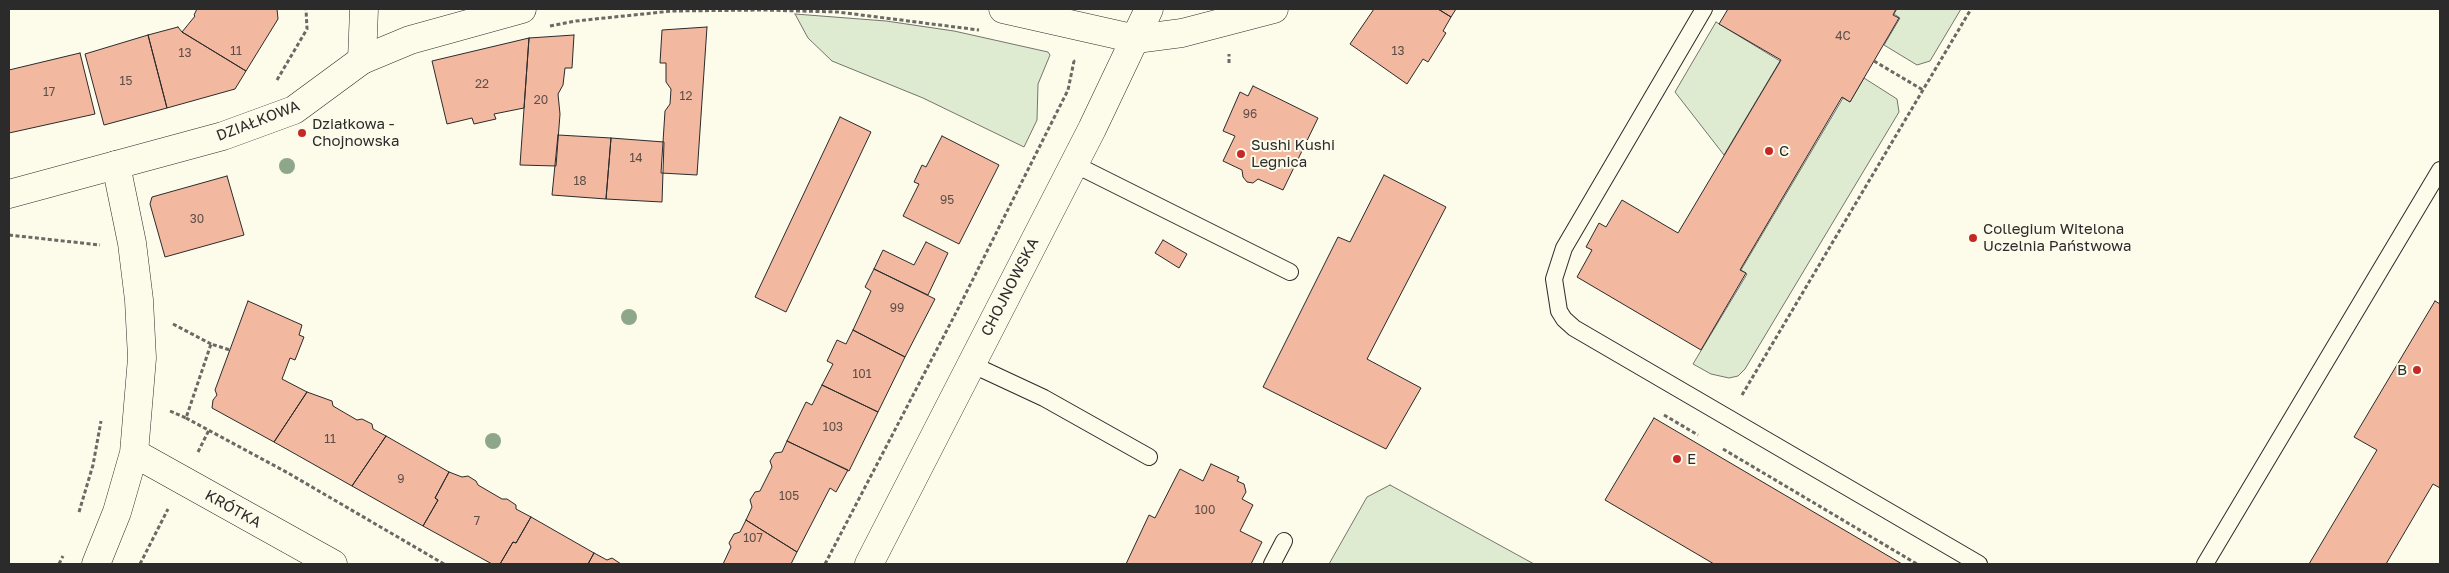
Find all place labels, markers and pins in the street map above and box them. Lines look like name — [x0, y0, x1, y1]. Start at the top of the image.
place label: Działkowa - Chojnowska — [312, 115, 399, 150]
marker: Działkowa - Chojnowska — [296, 127, 308, 139]
place label: Sushi Kushi Legnica — [1251, 136, 1335, 171]
place label: C — [1779, 142, 1789, 160]
marker: C — [1763, 145, 1775, 157]
marker: Sushi Kushi Legnica — [1235, 148, 1247, 160]
place label: Collegium Witelona Uczelnia Państwowa — [1983, 220, 2131, 255]
marker: Collegium Witelona Uczelnia Państwowa — [1967, 232, 1979, 244]
place label: B — [2397, 361, 2407, 379]
marker: B — [2411, 364, 2423, 376]
place label: E — [1687, 450, 1696, 468]
marker: E — [1671, 453, 1683, 465]

